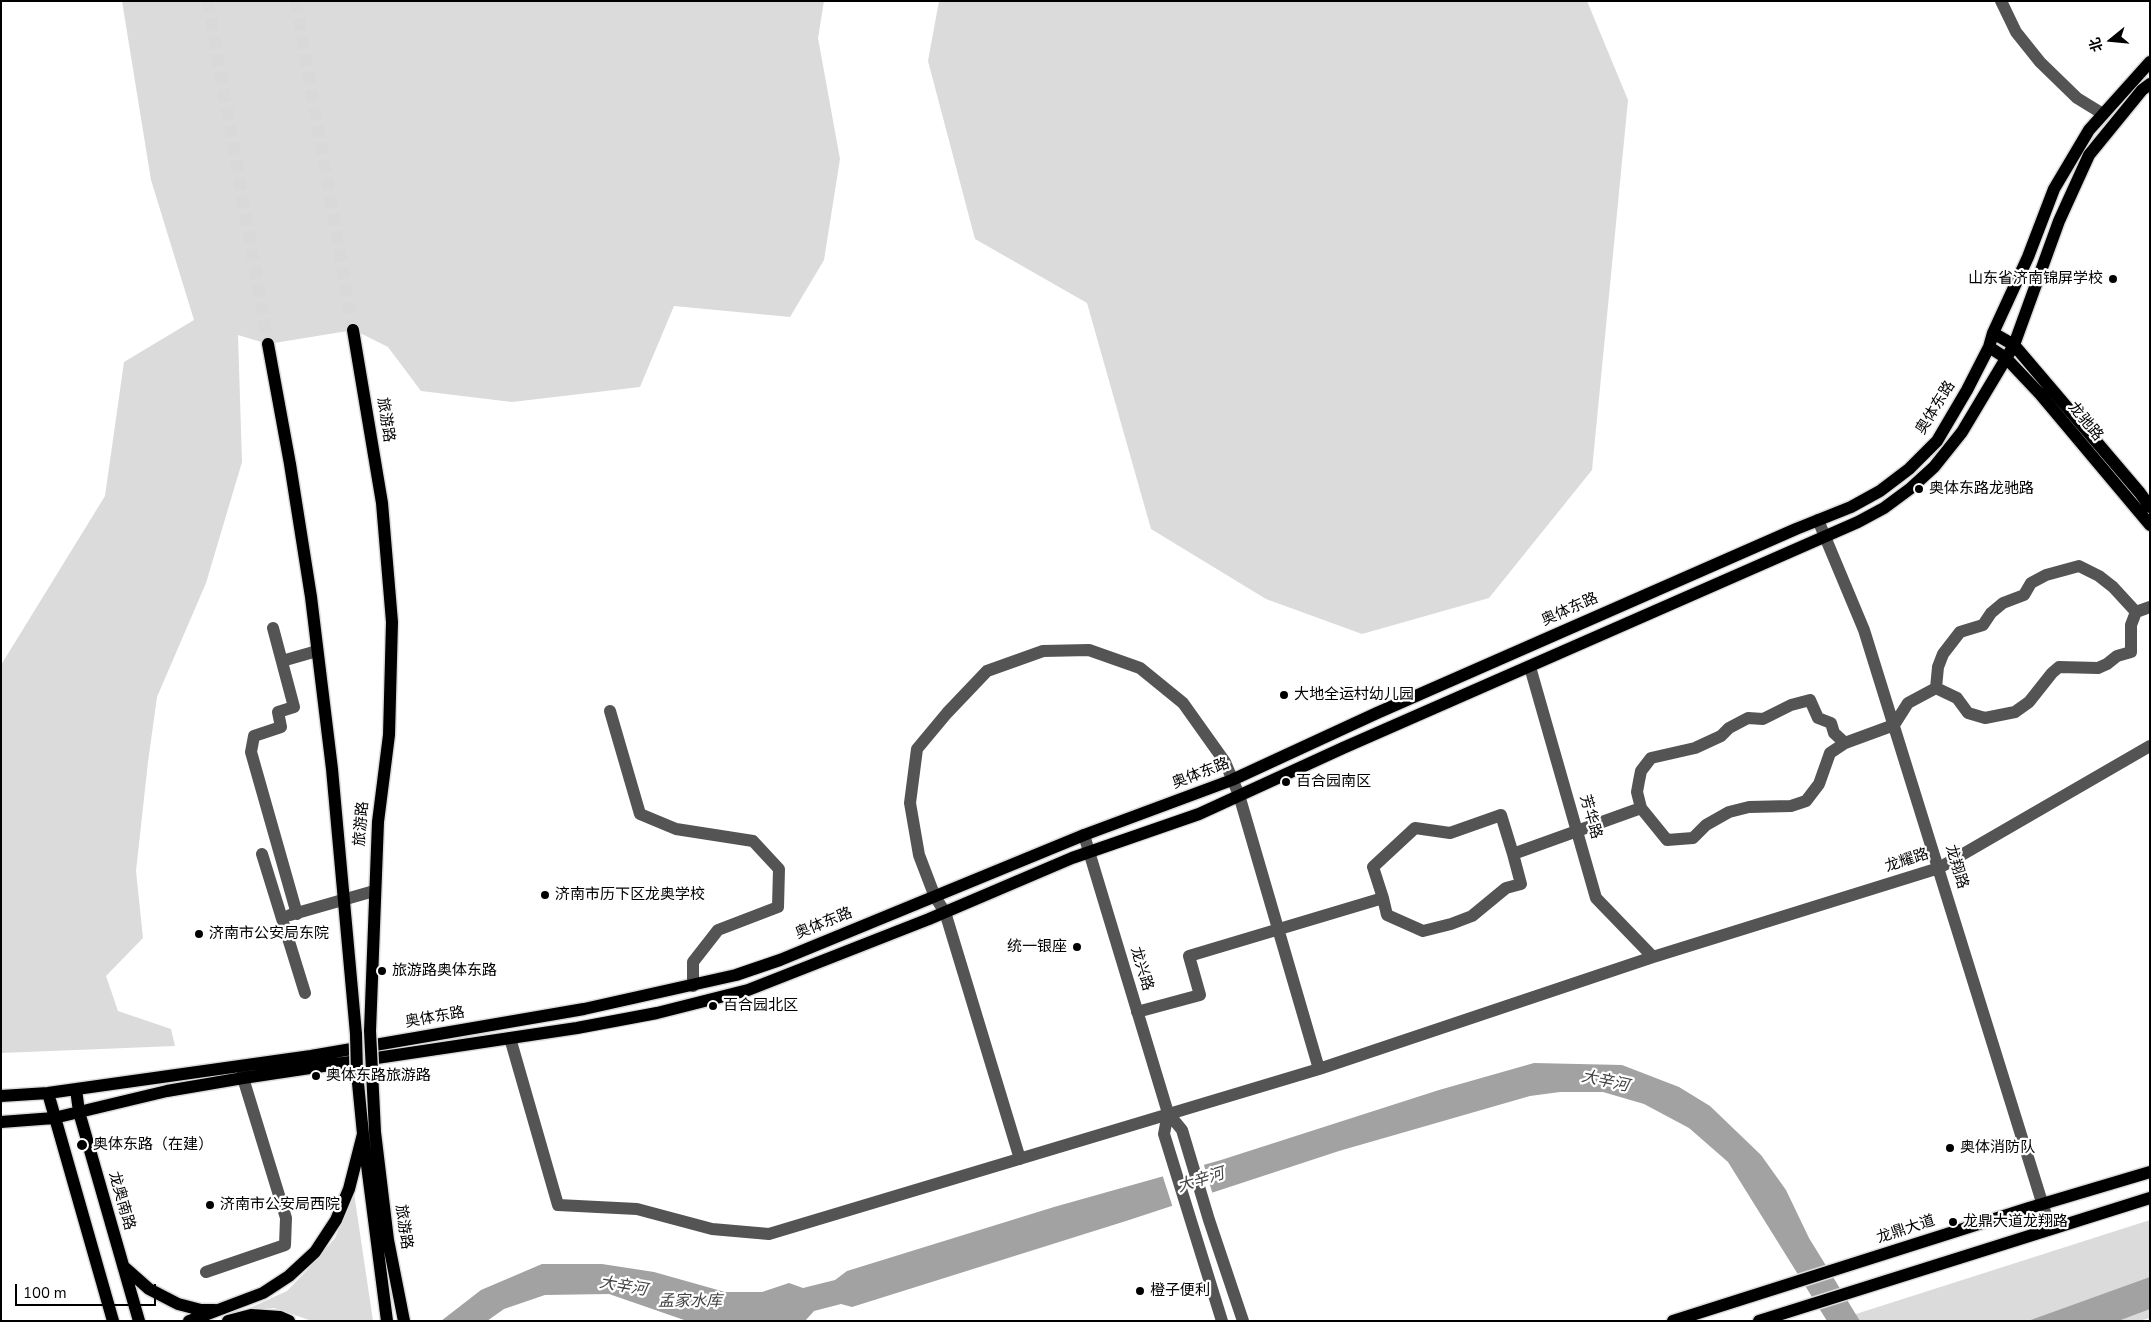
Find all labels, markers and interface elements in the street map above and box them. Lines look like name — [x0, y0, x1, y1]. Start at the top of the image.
north arrow — [2086, 15, 2136, 65]
text: 北 — [2085, 35, 2107, 54]
place label: 山东省济南锦屏学校 — [1968, 270, 2103, 288]
marker: 山东省济南锦屏学校 — [2107, 273, 2119, 285]
street label: 奥体东路 — [1912, 378, 1960, 438]
street label: 旅游路 — [373, 396, 397, 444]
street label: 龙驰路 — [2064, 399, 2106, 445]
place label: 奥体东路龙驰路 — [1929, 480, 2034, 498]
marker: 奥体东路龙驰路 — [1913, 483, 1925, 495]
street label: 奥体东路 — [1539, 590, 1601, 630]
place label: 大地全运村幼儿园 — [1294, 686, 1414, 704]
marker: 大地全运村幼儿园 — [1278, 689, 1290, 701]
street label: 奥体东路 — [1170, 755, 1232, 793]
place label: 百合园南区 — [1296, 773, 1371, 791]
marker: 百合园南区 — [1280, 776, 1292, 788]
street label: 芳华路 — [1575, 793, 1605, 841]
street label: 旅游路 — [351, 801, 373, 847]
street label: 龙翔路 — [1941, 843, 1971, 891]
street label: 龙耀路 — [1883, 845, 1931, 877]
place label: 济南市历下区龙奥学校 — [555, 886, 705, 904]
marker: 济南市历下区龙奥学校 — [539, 889, 551, 901]
street label: 奥体东路 — [793, 904, 855, 944]
place label: 济南市公安局东院 — [209, 925, 329, 943]
marker: 济南市公安局东院 — [193, 928, 205, 940]
place label: 统一银座 — [1007, 938, 1067, 956]
marker: 统一银座 — [1071, 941, 1083, 953]
street label: 龙兴路 — [1126, 945, 1156, 993]
place label: 旅游路奥体东路 — [392, 962, 497, 980]
marker: 旅游路奥体东路 — [376, 965, 388, 977]
place label: 百合园北区 — [723, 997, 798, 1015]
marker: 百合园北区 — [707, 1000, 719, 1012]
street label: 奥体东路 — [404, 1004, 466, 1032]
place label: 奥体东路旅游路 — [326, 1067, 431, 1085]
water label: 大辛河 — [1580, 1068, 1630, 1096]
marker: 奥体东路旅游路 — [310, 1070, 322, 1082]
place label: 奥体东路（在建） — [93, 1136, 213, 1154]
marker: 奥体东路（在建） — [75, 1138, 89, 1152]
place label: 奥体消防队 — [1960, 1139, 2035, 1157]
marker: 奥体消防队 — [1944, 1142, 1956, 1154]
water label: 大辛河 — [1175, 1165, 1227, 1197]
street label: 龙奥南路 — [104, 1170, 138, 1232]
place label: 济南市公安局西院 — [220, 1196, 340, 1214]
marker: 济南市公安局西院 — [204, 1199, 216, 1211]
street label: 旅游路 — [391, 1203, 415, 1251]
street label: 龙鼎大道 — [1875, 1212, 1937, 1248]
place label: 龙鼎大道龙翔路 — [1963, 1213, 2068, 1231]
marker: 龙鼎大道龙翔路 — [1947, 1216, 1959, 1228]
water label: 大辛河 — [598, 1273, 648, 1301]
scale bar — [18, 1274, 159, 1306]
place label: 橙子便利 — [1150, 1282, 1210, 1300]
text: 100 m — [23, 1283, 67, 1303]
marker: 橙子便利 — [1134, 1285, 1146, 1297]
water label: 孟家水库 — [658, 1292, 722, 1312]

